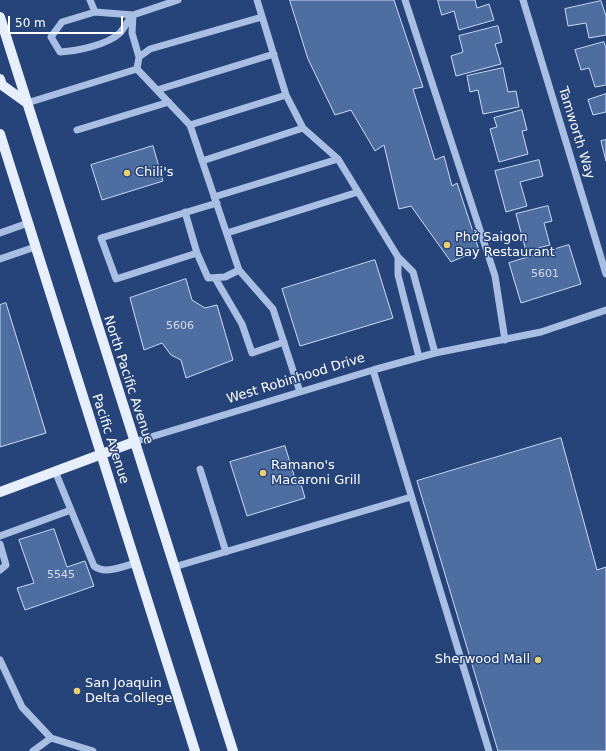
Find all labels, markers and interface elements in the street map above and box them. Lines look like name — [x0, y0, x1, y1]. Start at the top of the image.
scale bar — [10, 8, 125, 34]
text: 50 m — [15, 16, 46, 30]
street label: Tamworth Way — [555, 85, 597, 181]
place label: Chili's — [135, 165, 173, 181]
marker: Chili's — [122, 168, 132, 178]
place label: Phở Saigon Bay Restaurant — [455, 230, 555, 261]
marker: Phở Saigon Bay Restaurant — [442, 240, 452, 250]
house number: 5601 — [531, 267, 559, 281]
street label: North Pacific Avenue — [100, 314, 156, 446]
house number: 5606 — [166, 319, 194, 333]
street label: West Robinhood Drive — [225, 351, 367, 407]
street label: Pacific Avenue — [88, 392, 132, 486]
place label: Ramano's Macaroni Grill — [271, 458, 361, 489]
marker: Ramano's Macaroni Grill — [258, 468, 268, 478]
house number: 5545 — [47, 568, 75, 582]
place label: Sherwood Mall — [435, 652, 530, 668]
marker: Sherwood Mall — [533, 655, 543, 665]
place label: San Joaquin Delta College — [85, 676, 172, 707]
marker: San Joaquin Delta College — [72, 686, 82, 696]

